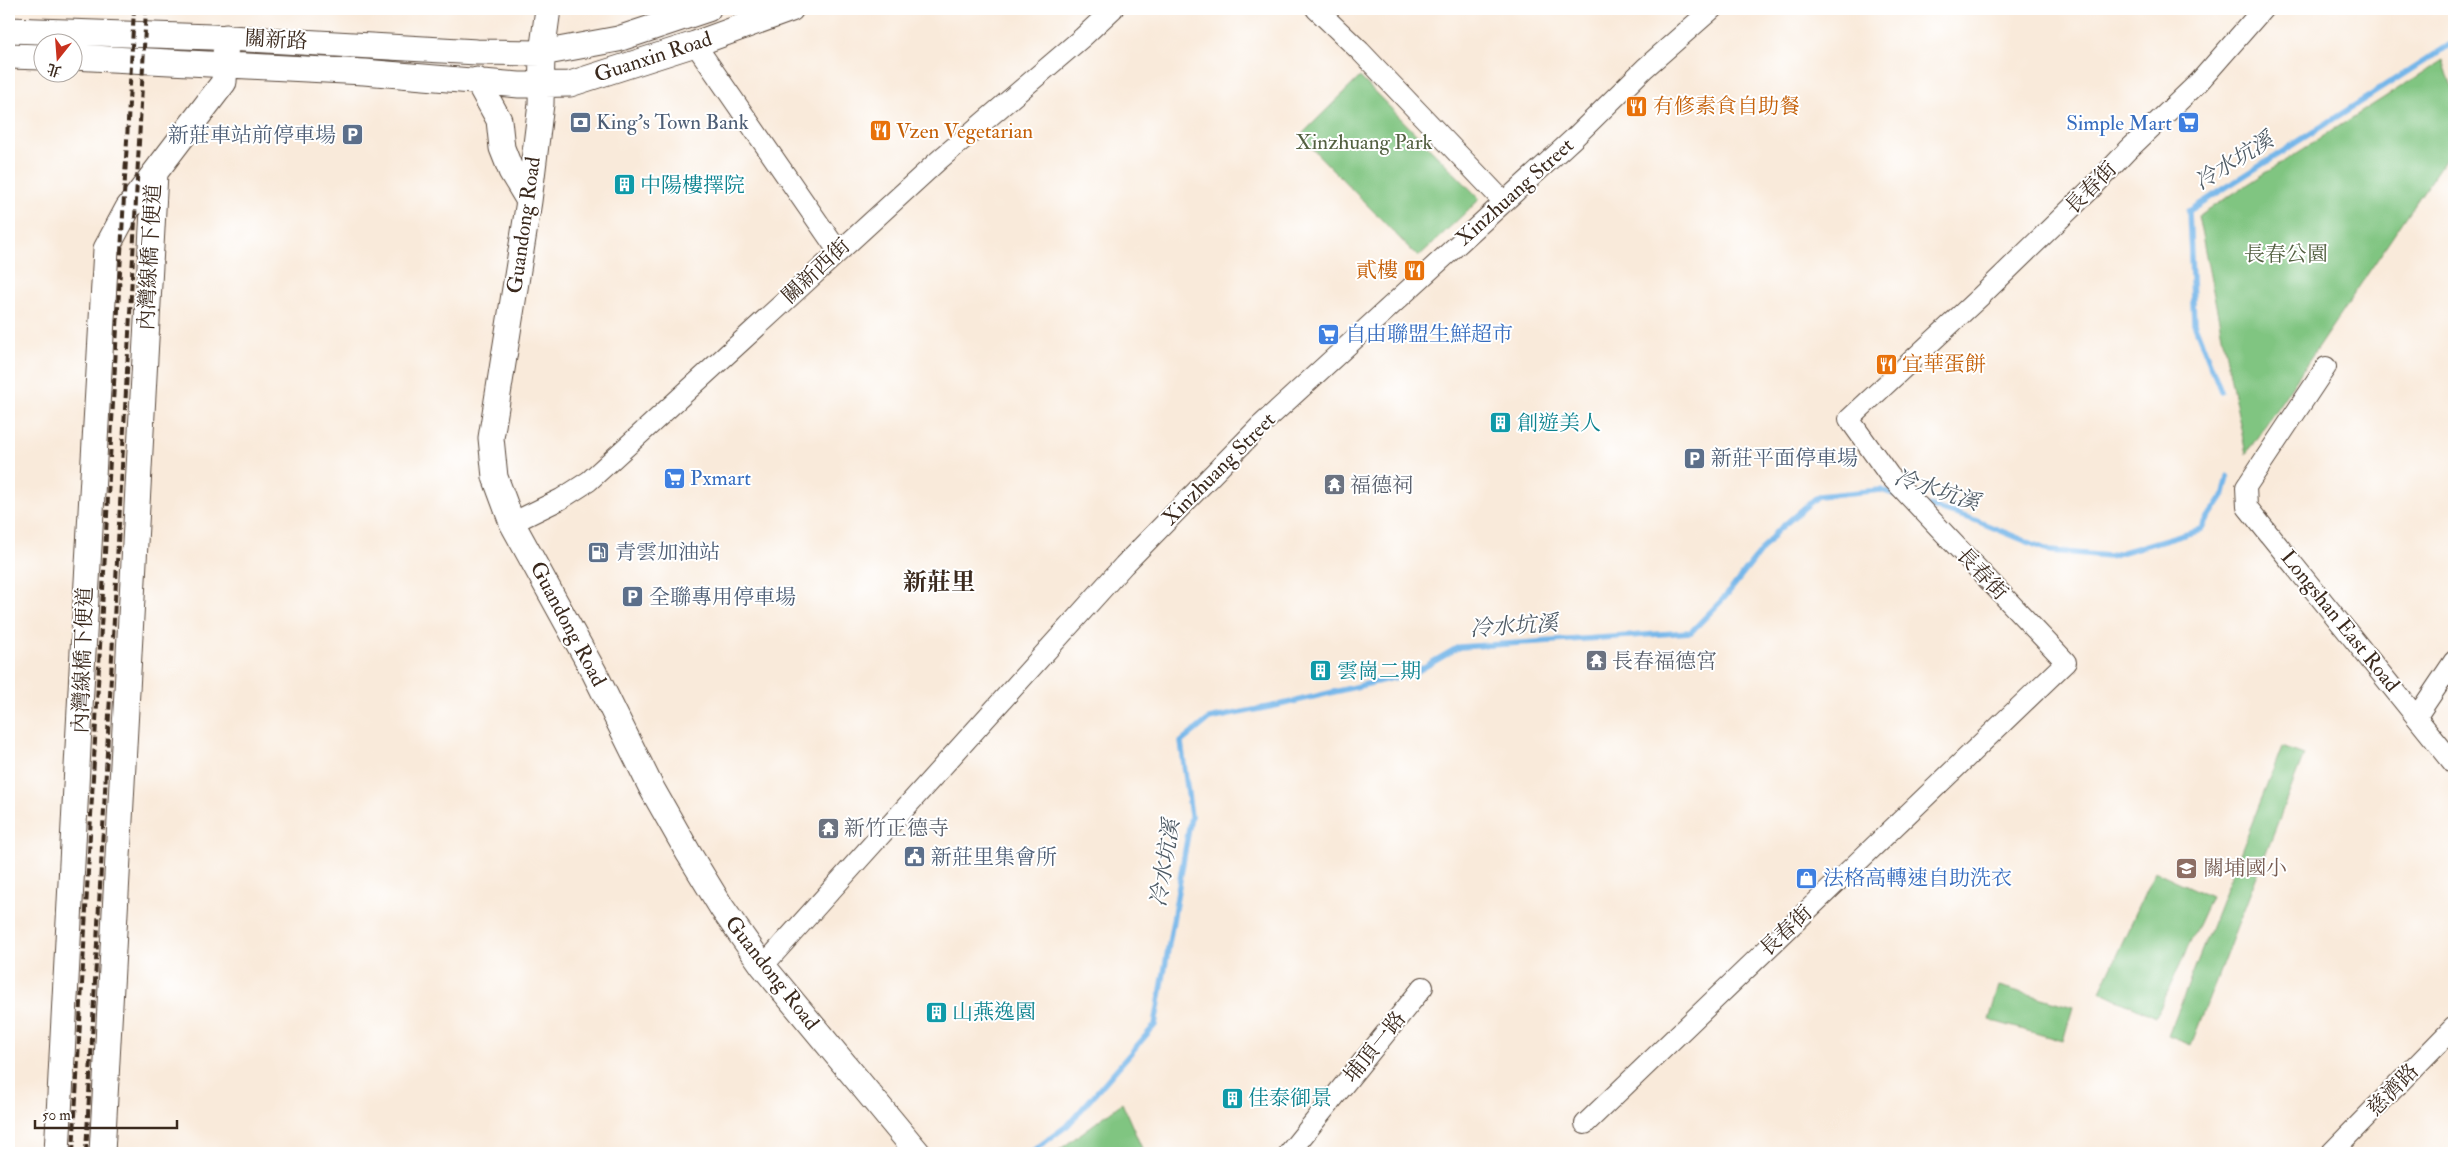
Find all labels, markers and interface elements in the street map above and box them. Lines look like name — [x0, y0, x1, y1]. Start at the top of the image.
street label: 關新路 — [244, 25, 308, 55]
street label: Guanxin Road — [591, 25, 716, 89]
north arrow — [32, 32, 82, 82]
text: 北 — [45, 60, 64, 80]
place label: 有修素食自助餐 — [1653, 93, 1800, 120]
restaurant icon: 有修素食自助餐 — [1625, 94, 1649, 118]
place label: King's Town Bank — [596, 109, 749, 136]
bank icon: King's Town Bank — [568, 110, 592, 134]
place label: Simple Mart — [2066, 110, 2172, 137]
supermarket icon: Simple Mart — [2176, 111, 2200, 135]
place label: Vzen Vegetarian — [896, 118, 1033, 145]
restaurant icon: Vzen Vegetarian — [868, 119, 892, 143]
place label: 新莊車站前停車場 — [168, 122, 336, 149]
parking icon: 新莊車站前停車場 — [340, 123, 364, 147]
water label: 冷水坑溪 — [2189, 125, 2280, 196]
park label: Xinzhuang Park — [1295, 129, 1433, 156]
street label: Xinzhuang Street — [1450, 132, 1580, 252]
street label: Guandong Road — [501, 154, 547, 295]
street label: 長春街 — [2059, 156, 2123, 220]
place label: 中陽樓擇院 — [640, 172, 745, 199]
building icon: 中陽樓擇院 — [612, 173, 636, 197]
street label: 內灣線橋下便道 — [133, 183, 167, 331]
street label: 關新西街 — [776, 232, 856, 310]
park label: 長春公園 — [2244, 241, 2328, 268]
place label: 貳樓 — [1356, 257, 1398, 284]
restaurant icon: 貳樓 — [1402, 258, 1426, 282]
place label: 自由聯盟生鮮超市 — [1345, 321, 1513, 348]
supermarket icon: 自由聯盟生鮮超市 — [1317, 322, 1341, 346]
place label: 宜華蛋餅 — [1902, 351, 1986, 378]
restaurant icon: 宜華蛋餅 — [1874, 352, 1898, 376]
street label: Xinzhuang Street — [1157, 407, 1281, 531]
place label: 創遊美人 — [1517, 410, 1601, 437]
building icon: 創遊美人 — [1489, 411, 1513, 435]
place label: 新莊平面停車場 — [1711, 445, 1858, 472]
parking icon: 新莊平面停車場 — [1683, 446, 1707, 470]
water label: 冷水坑溪 — [1891, 463, 1985, 518]
place label: Pxmart — [690, 465, 751, 492]
supermarket icon: Pxmart — [662, 466, 686, 490]
place label: 福德祠 — [1350, 472, 1413, 499]
temple icon: 福德祠 — [1322, 473, 1346, 497]
place label: 青雲加油站 — [615, 539, 720, 566]
fuel station icon: 青雲加油站 — [587, 540, 611, 564]
street label: 長春街 — [1950, 542, 2014, 606]
street label: Longshan East Road — [2275, 545, 2406, 698]
street label: Guandong Road — [524, 557, 613, 692]
district label: 新莊里 — [903, 567, 975, 598]
place label: 全聯專用停車場 — [649, 584, 796, 611]
parking icon: 全聯專用停車場 — [621, 585, 645, 609]
street label: 內灣線橋下便道 — [67, 586, 99, 734]
water label: 冷水坑溪 — [1469, 609, 1561, 643]
place label: 長春福德宮 — [1612, 648, 1717, 675]
temple icon: 長春福德宮 — [1584, 649, 1608, 673]
place label: 雲崗二期 — [1337, 658, 1421, 685]
building icon: 雲崗二期 — [1309, 659, 1333, 683]
place label: 新竹正德寺 — [844, 815, 949, 842]
water label: 冷水坑溪 — [1144, 815, 1186, 909]
temple icon: 新竹正德寺 — [816, 816, 840, 840]
place label: 新莊里集會所 — [931, 844, 1057, 871]
public building icon: 新莊里集會所 — [903, 845, 927, 869]
place label: 關埔國小 — [2203, 855, 2287, 882]
school or university icon: 關埔國小 — [2175, 856, 2199, 880]
place label: 法格高轉速自助洗衣 — [1823, 865, 2012, 892]
shop icon: 法格高轉速自助洗衣 — [1795, 866, 1819, 890]
street label: 長春街 — [1754, 900, 1818, 962]
street label: Guandong Road — [719, 910, 825, 1036]
place label: 山燕逸園 — [952, 999, 1036, 1026]
building icon: 山燕逸園 — [924, 1000, 948, 1024]
street label: 埔頂一路 — [1338, 1006, 1412, 1088]
street label: 慈濟路 — [2361, 1058, 2425, 1122]
place label: 佳泰御景 — [1248, 1085, 1332, 1112]
building icon: 佳泰御景 — [1220, 1086, 1244, 1110]
scale bar — [35, 1097, 178, 1129]
text: 50 m — [42, 1106, 71, 1125]

